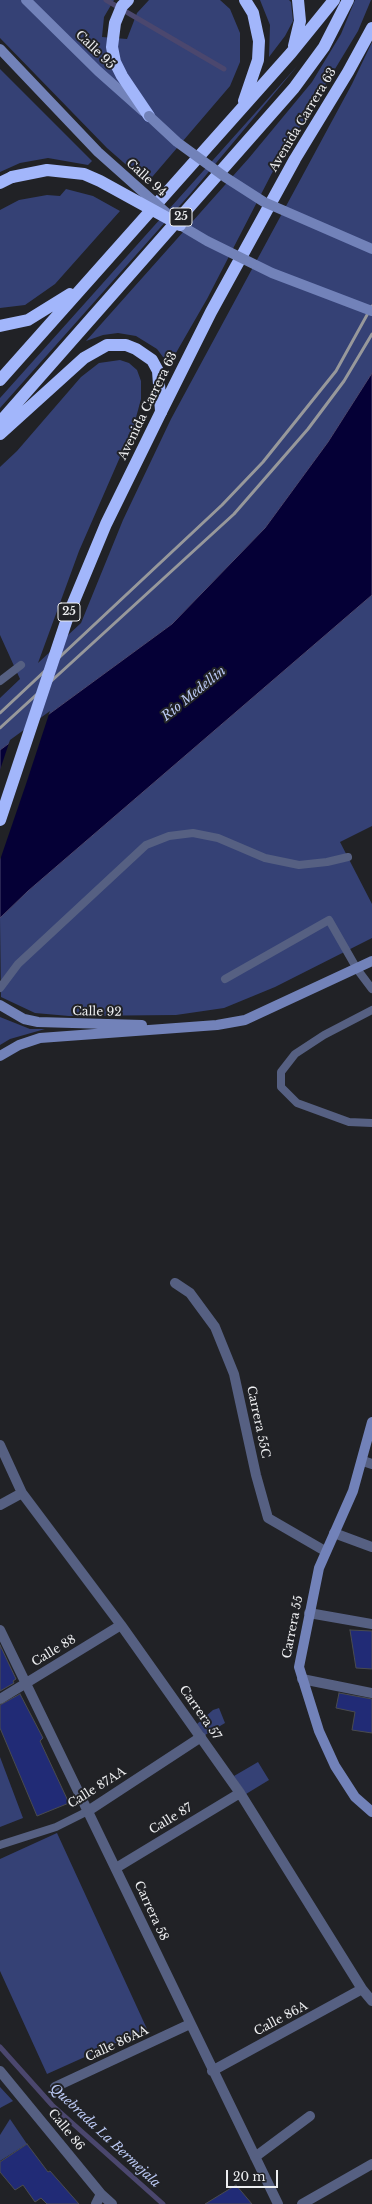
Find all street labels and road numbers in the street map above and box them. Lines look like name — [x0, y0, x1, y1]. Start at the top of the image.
street label: Calle 95 — [72, 28, 118, 72]
street label: Avenida Carrera 63 — [266, 66, 340, 174]
street label: Calle 94 — [123, 156, 169, 200]
road number: 25 — [170, 208, 192, 226]
street label: Avenida Carrera 63 — [116, 350, 180, 462]
road number: 25 — [58, 603, 80, 621]
street label: Calle 92 — [72, 1004, 122, 1020]
street label: Carrera 55C — [243, 1385, 273, 1459]
street label: Carrera 55 — [280, 1594, 306, 1660]
street label: Calle 88 — [29, 1632, 79, 1670]
street label: Carrera 57 — [176, 1683, 224, 1743]
street label: Calle 87AA — [65, 1764, 129, 1812]
street label: Calle 87 — [147, 1801, 195, 1837]
street label: Carrera 58 — [131, 1879, 171, 1943]
street label: Calle 86A — [252, 1999, 310, 2039]
street label: Calle 86AA — [83, 2023, 151, 2065]
street label: Calle 86 — [45, 2106, 87, 2154]

